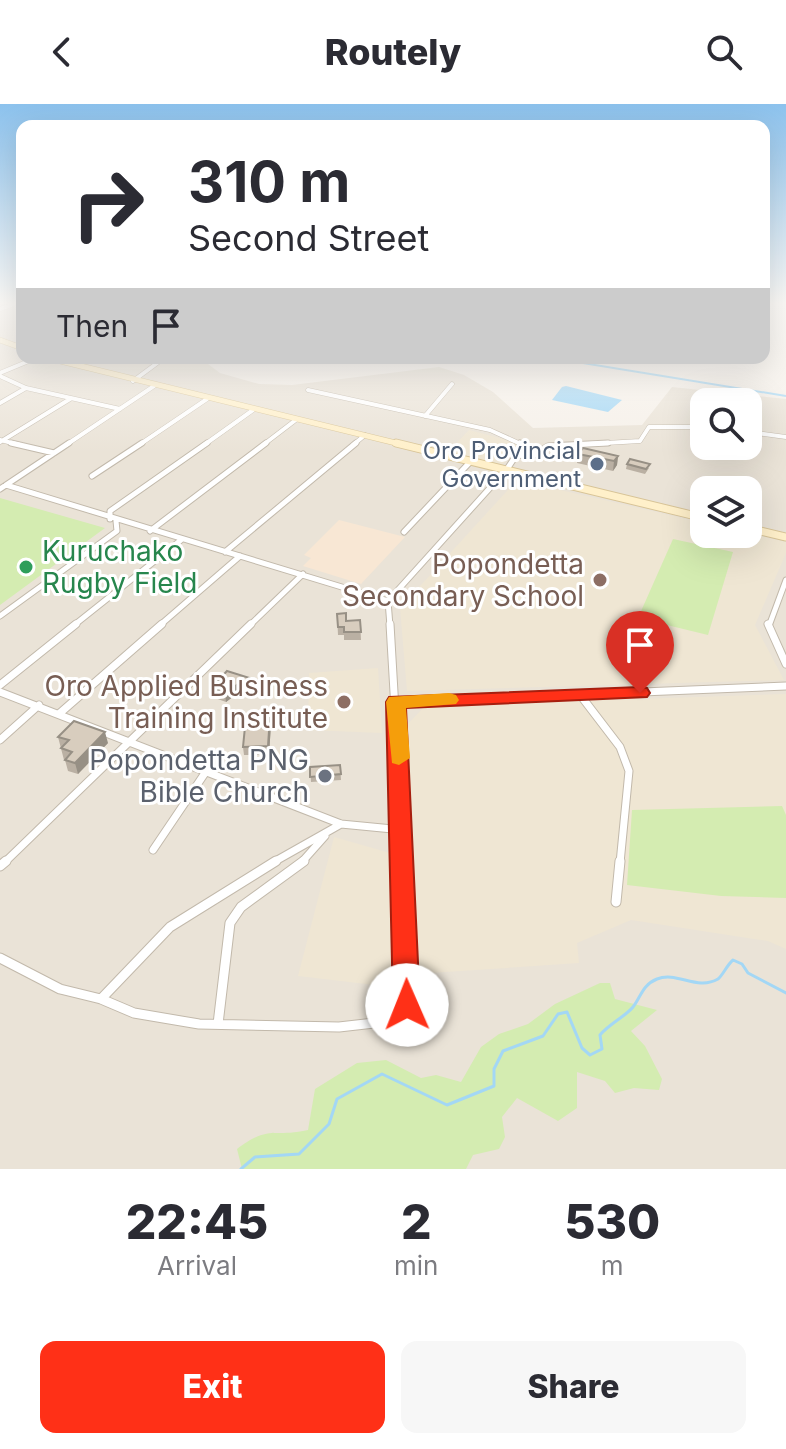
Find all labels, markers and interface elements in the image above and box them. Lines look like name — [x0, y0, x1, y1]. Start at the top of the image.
icon: back — [40, 30, 84, 74]
text: Routely — [325, 30, 461, 74]
icon: search — [702, 30, 746, 74]
text: 310 m — [188, 148, 350, 216]
icon: right — [56, 152, 160, 256]
text: Second Street — [188, 216, 429, 260]
icon: arrive — [144, 304, 188, 348]
text: Then — [56, 308, 128, 344]
map controls — [690, 388, 762, 548]
button: search — [690, 388, 762, 460]
place label: Oro Provincial Government — [423, 436, 581, 493]
marker: Oro Provincial Government — [588, 455, 606, 473]
button: layers — [690, 476, 762, 548]
place label: Kuruchako Rugby Field — [42, 534, 198, 600]
place label: Popondetta Secondary School — [342, 547, 584, 613]
marker: Kuruchako Rugby Field — [17, 558, 35, 576]
marker: Popondetta Secondary School — [591, 571, 609, 589]
pin — [606, 611, 674, 693]
icon: arrive — [618, 623, 662, 667]
place label: Oro Applied Business Training Institute — [44, 669, 328, 735]
marker: Oro Applied Business Training Institute — [335, 693, 353, 711]
place label: Popondetta PNG Bible Church — [89, 743, 309, 809]
marker: Popondetta PNG Bible Church — [316, 767, 334, 785]
position arrow — [365, 963, 449, 1047]
text: 22:45 — [126, 1192, 268, 1251]
text: 2 — [401, 1192, 432, 1251]
text: 530 — [564, 1192, 660, 1251]
text: Arrival — [157, 1250, 237, 1281]
text: min — [394, 1250, 438, 1281]
text: m — [601, 1250, 624, 1281]
button: Exit — [40, 1341, 385, 1433]
button: Share — [401, 1341, 746, 1433]

